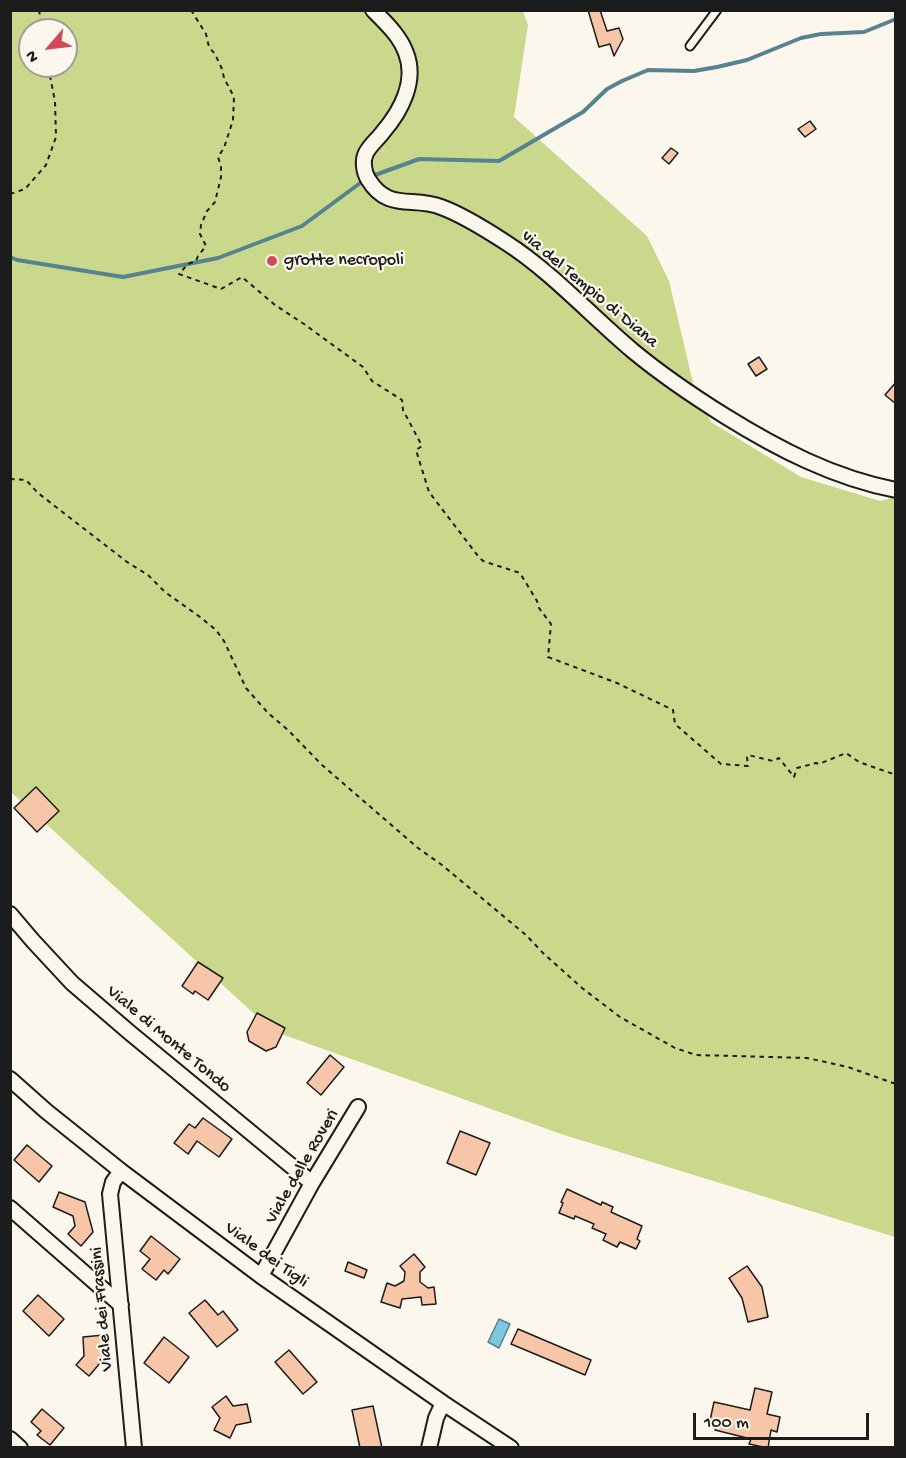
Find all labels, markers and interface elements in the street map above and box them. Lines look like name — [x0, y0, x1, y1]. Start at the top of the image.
north arrow — [18, 18, 78, 78]
text: N — [23, 47, 44, 65]
street label: via del Tempio di Diana — [516, 226, 662, 354]
place label: grotte necropoli — [284, 250, 404, 272]
marker: grotte necropoli — [265, 254, 279, 268]
street label: Viale di Monte Tondo — [101, 982, 235, 1098]
street label: Viale delle Roveri — [261, 1106, 345, 1228]
street label: Viale dei Tigli — [220, 1218, 312, 1294]
street label: Viale dei Frassini — [87, 1246, 119, 1372]
scale bar — [696, 1401, 872, 1439]
text: 100 m — [704, 1413, 749, 1434]

